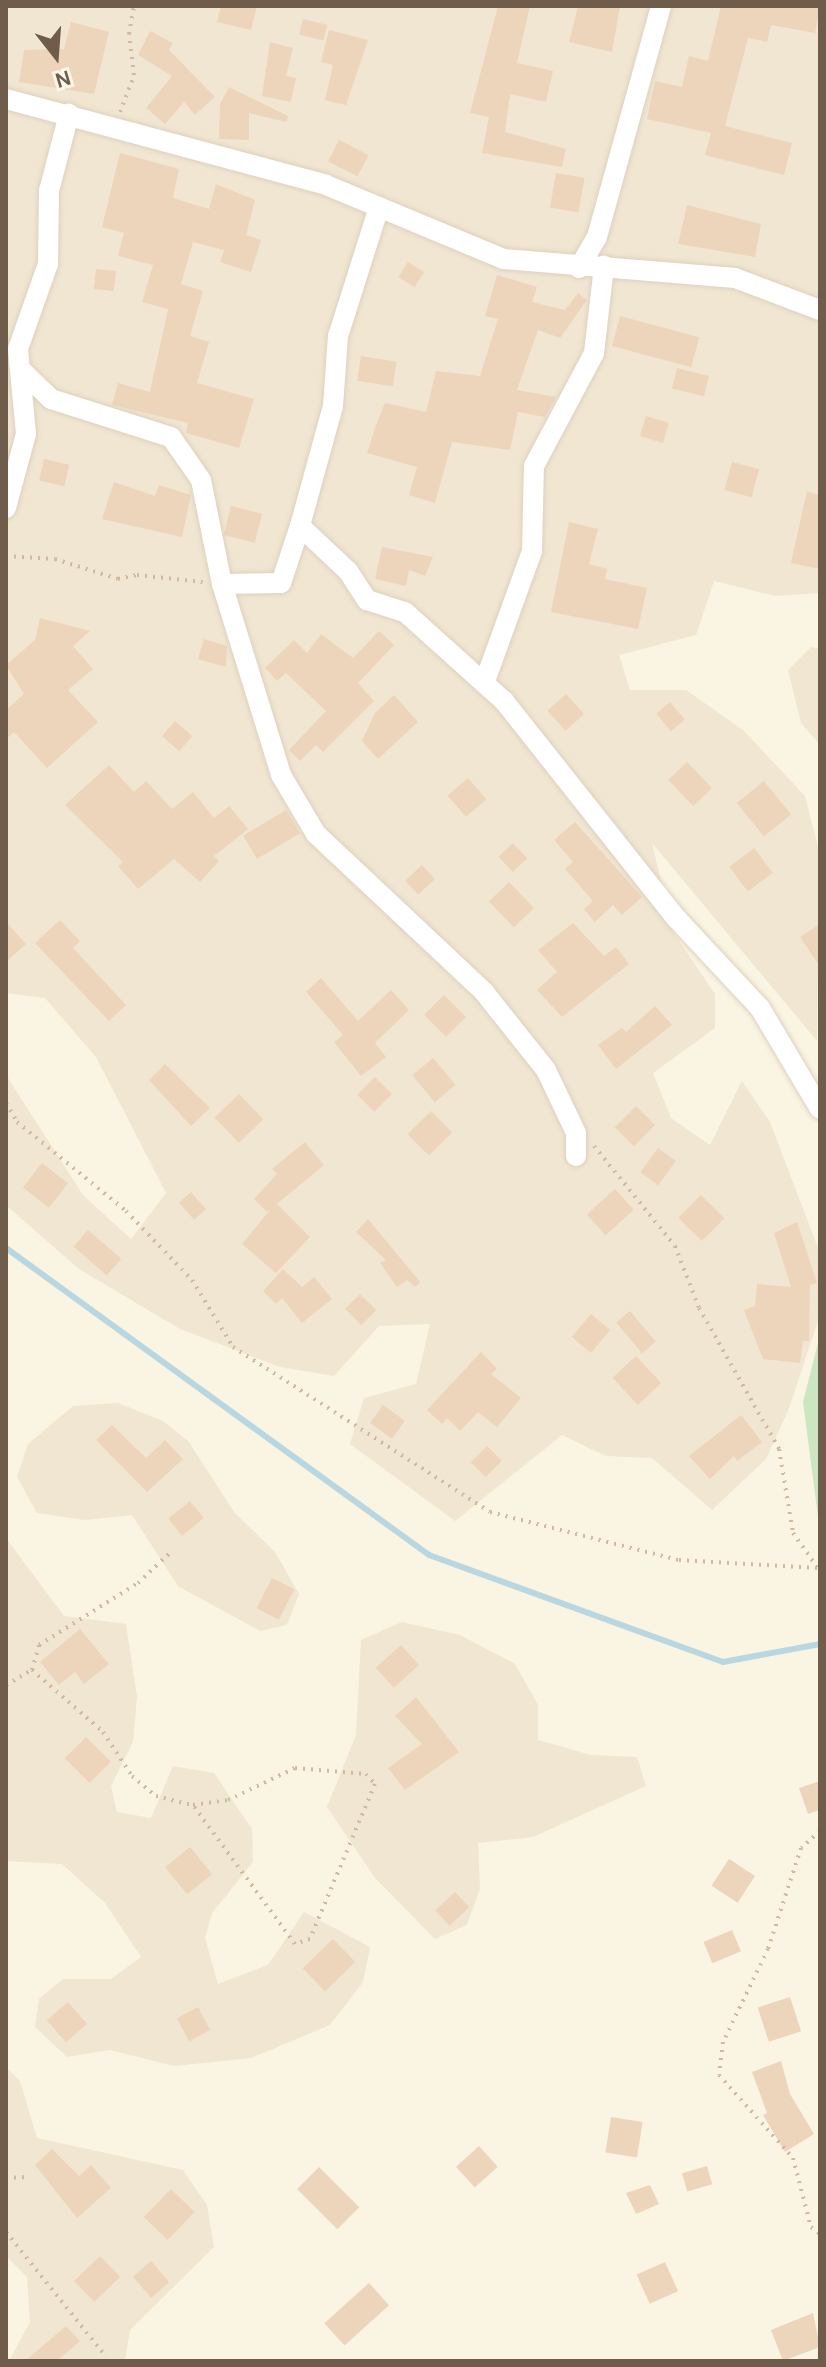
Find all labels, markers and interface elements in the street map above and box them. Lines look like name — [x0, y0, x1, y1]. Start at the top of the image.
north arrow — [16, 16, 96, 96]
text: N — [52, 64, 74, 94]

